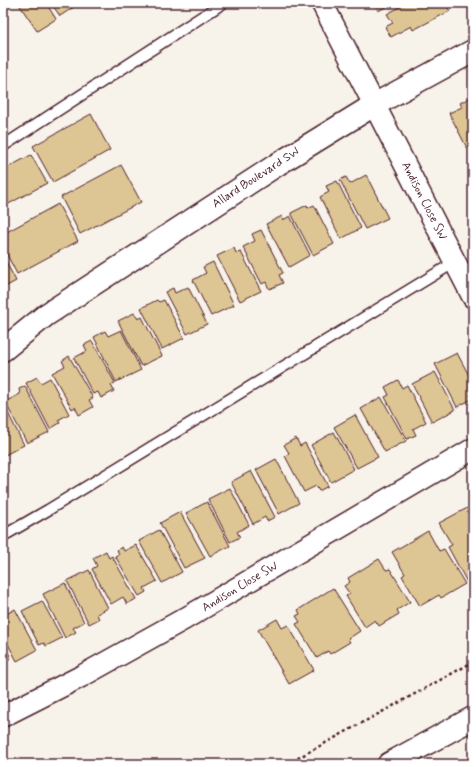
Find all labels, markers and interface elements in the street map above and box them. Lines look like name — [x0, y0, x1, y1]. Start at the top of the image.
street label: Allard Boulevard SW — [209, 144, 303, 212]
street label: Andison Close SW — [397, 159, 451, 243]
street label: Andison Close SW — [199, 558, 281, 616]

